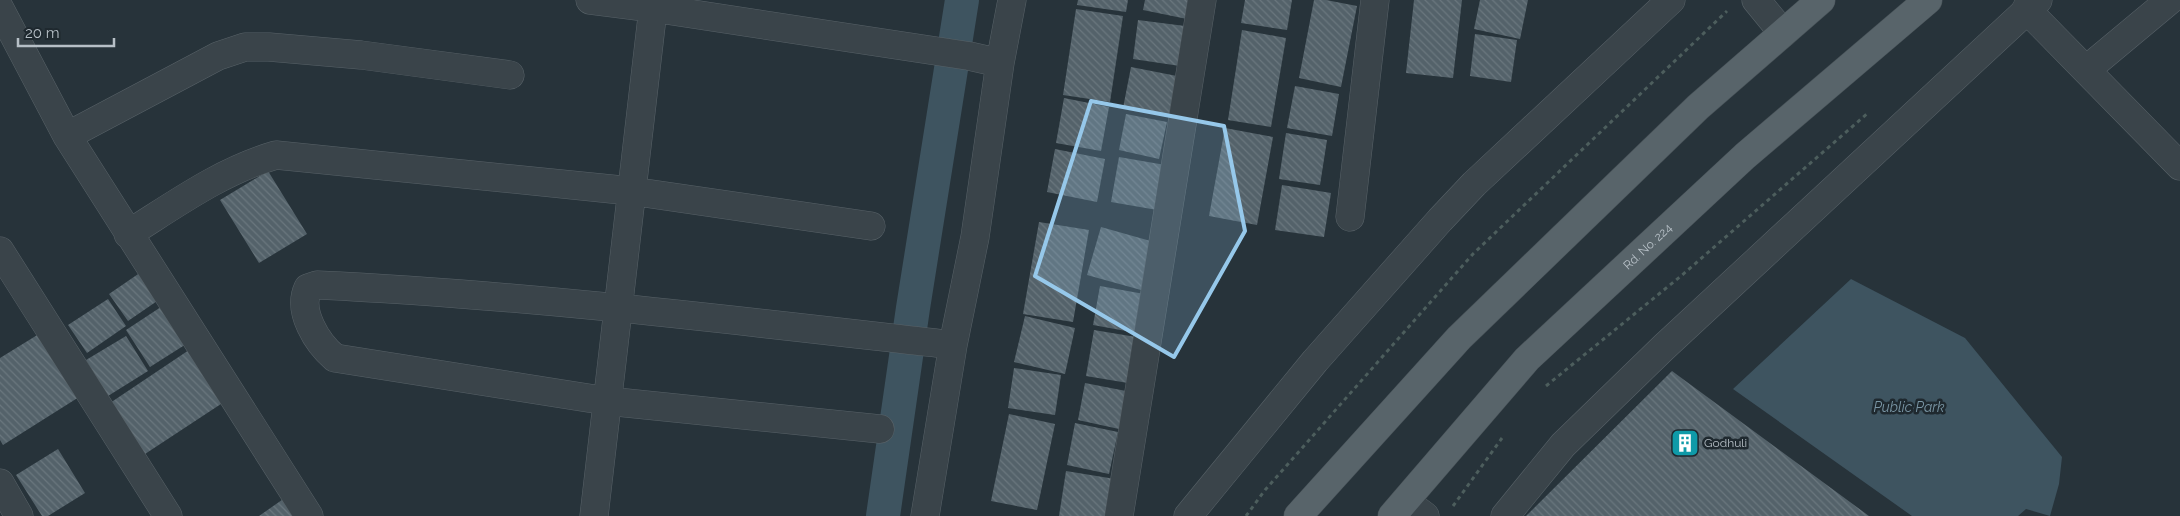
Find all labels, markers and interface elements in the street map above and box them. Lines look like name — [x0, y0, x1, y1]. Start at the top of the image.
scale bar — [18, 15, 114, 47]
text: 20 m — [25, 24, 60, 42]
street label: Rd. No. 224 — [1621, 220, 1675, 272]
water label: Public Park — [1873, 399, 1945, 415]
building icon: Godhuli — [1670, 428, 1700, 458]
place label: Godhuli — [1704, 436, 1747, 450]

